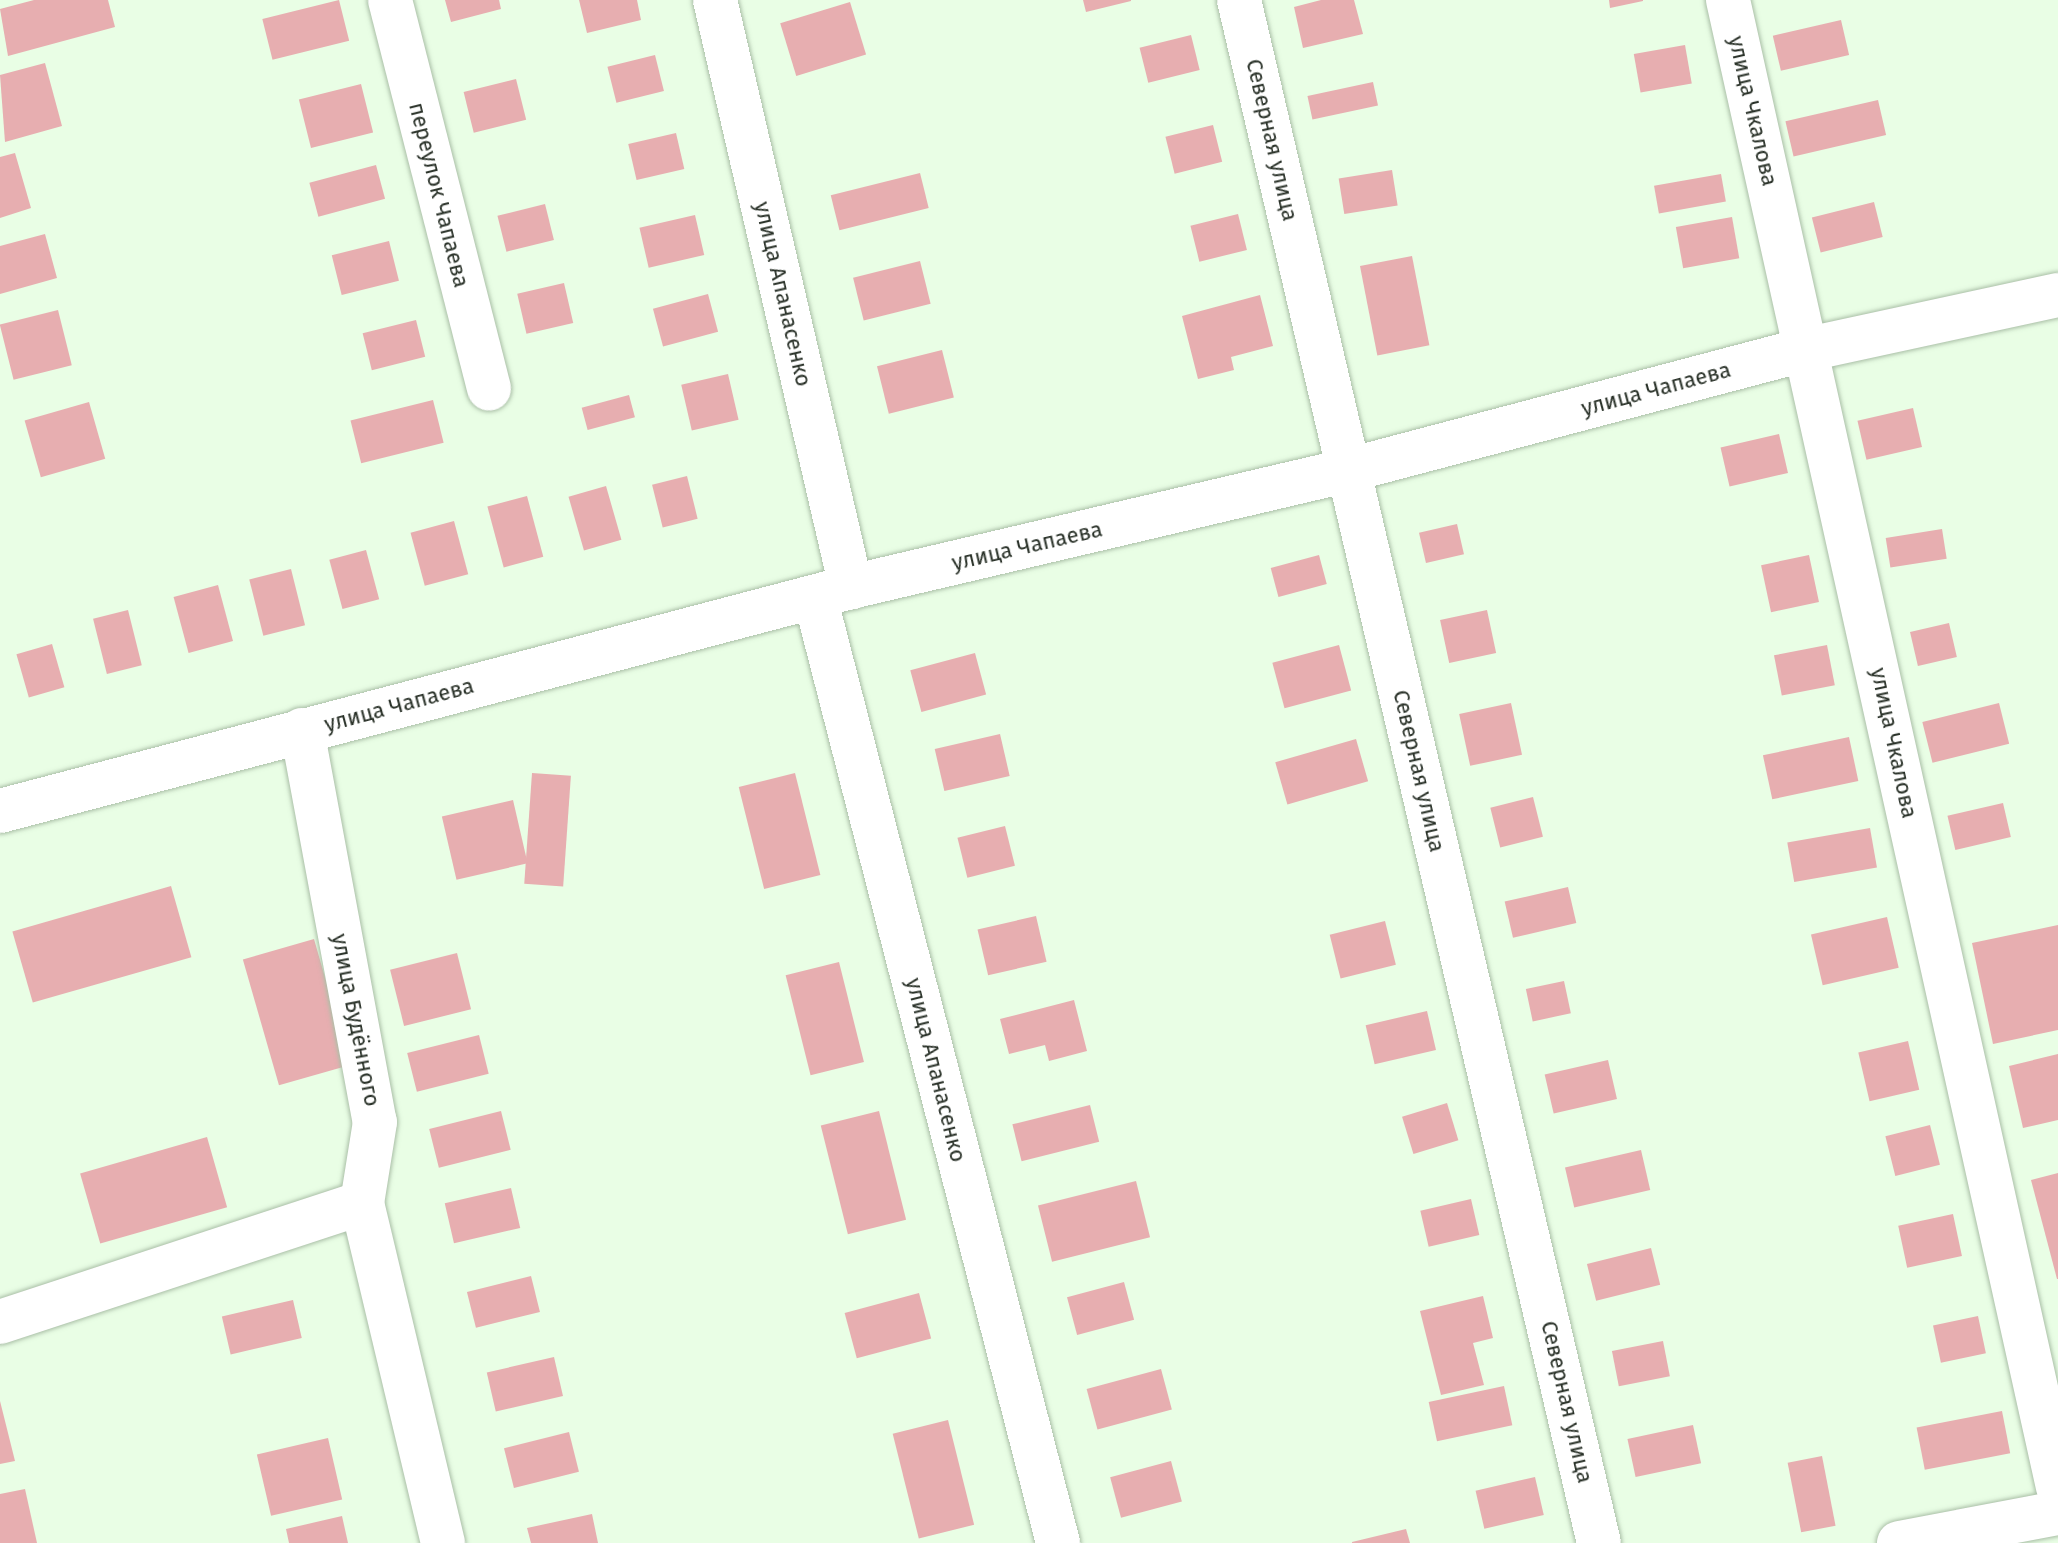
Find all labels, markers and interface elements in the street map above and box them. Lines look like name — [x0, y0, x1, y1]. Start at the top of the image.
street label: улица Чкалова — [1723, 33, 1783, 189]
street label: Северная улица — [1241, 56, 1303, 224]
street label: переулок Чапаева — [403, 100, 475, 290]
street label: улица Апанасенко — [749, 199, 817, 389]
street label: улица Чапаева — [1578, 356, 1734, 422]
street label: улица Чапаева — [949, 516, 1105, 576]
street label: улица Чкалова — [1865, 665, 1923, 821]
street label: улица Чапаева — [321, 672, 477, 738]
street label: Северная улица — [1388, 687, 1450, 855]
street label: улица Будённого — [326, 931, 386, 1109]
street label: улица Апанасенко — [900, 975, 972, 1165]
street label: Северная улица — [1536, 1318, 1598, 1486]

